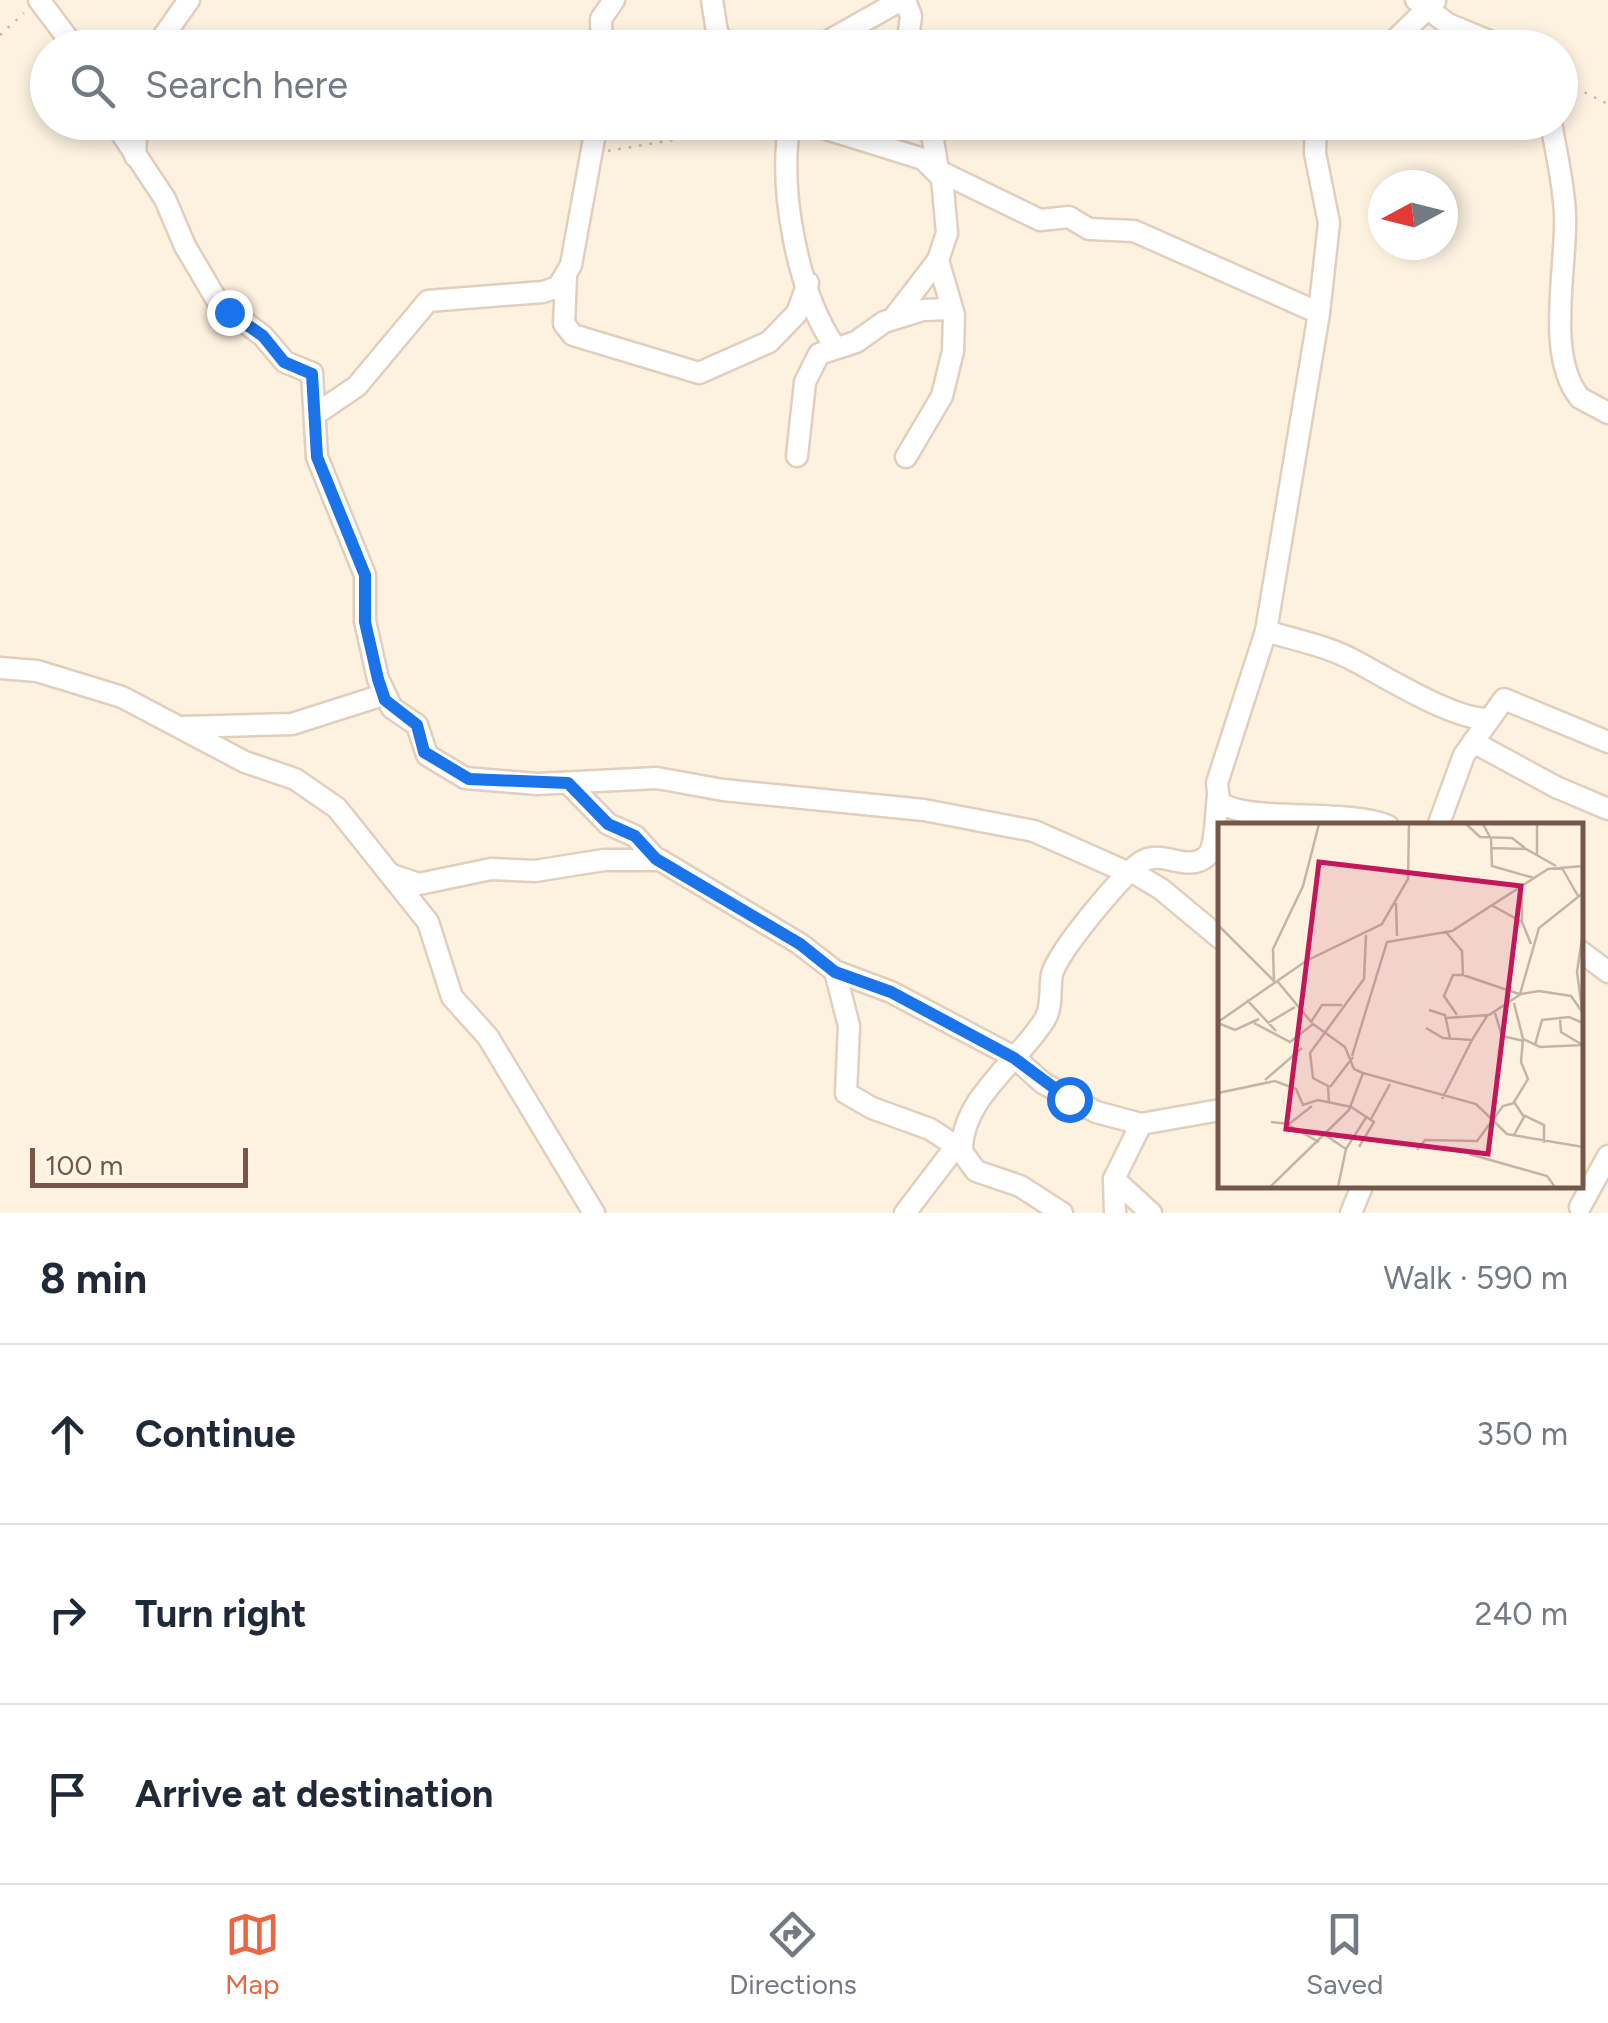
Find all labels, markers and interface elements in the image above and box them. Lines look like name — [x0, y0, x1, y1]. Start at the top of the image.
search box — [30, 30, 1578, 140]
icon: search — [65, 58, 120, 113]
text: Search here — [145, 62, 348, 108]
north arrow — [1368, 170, 1458, 260]
route end — [207, 290, 253, 336]
inset map — [1218, 823, 1583, 1188]
route start — [1047, 1077, 1093, 1123]
scale bar — [30, 1143, 248, 1188]
text: 100 m — [45, 1148, 123, 1182]
text: 8 min — [40, 1253, 147, 1304]
text: Walk · 590 m — [1384, 1259, 1568, 1297]
icon: ahead — [40, 1407, 95, 1462]
text: Continue — [135, 1411, 296, 1457]
text: 350 m — [1477, 1415, 1568, 1453]
icon: right — [40, 1587, 95, 1642]
text: Turn right — [135, 1591, 307, 1637]
text: 240 m — [1475, 1595, 1568, 1633]
icon: arrive — [40, 1767, 95, 1822]
text: Arrive at destination — [135, 1771, 493, 1817]
tab: Map — [225, 1907, 280, 2001]
tab: Directions — [729, 1907, 857, 2001]
tab: Saved — [1306, 1907, 1383, 2001]

